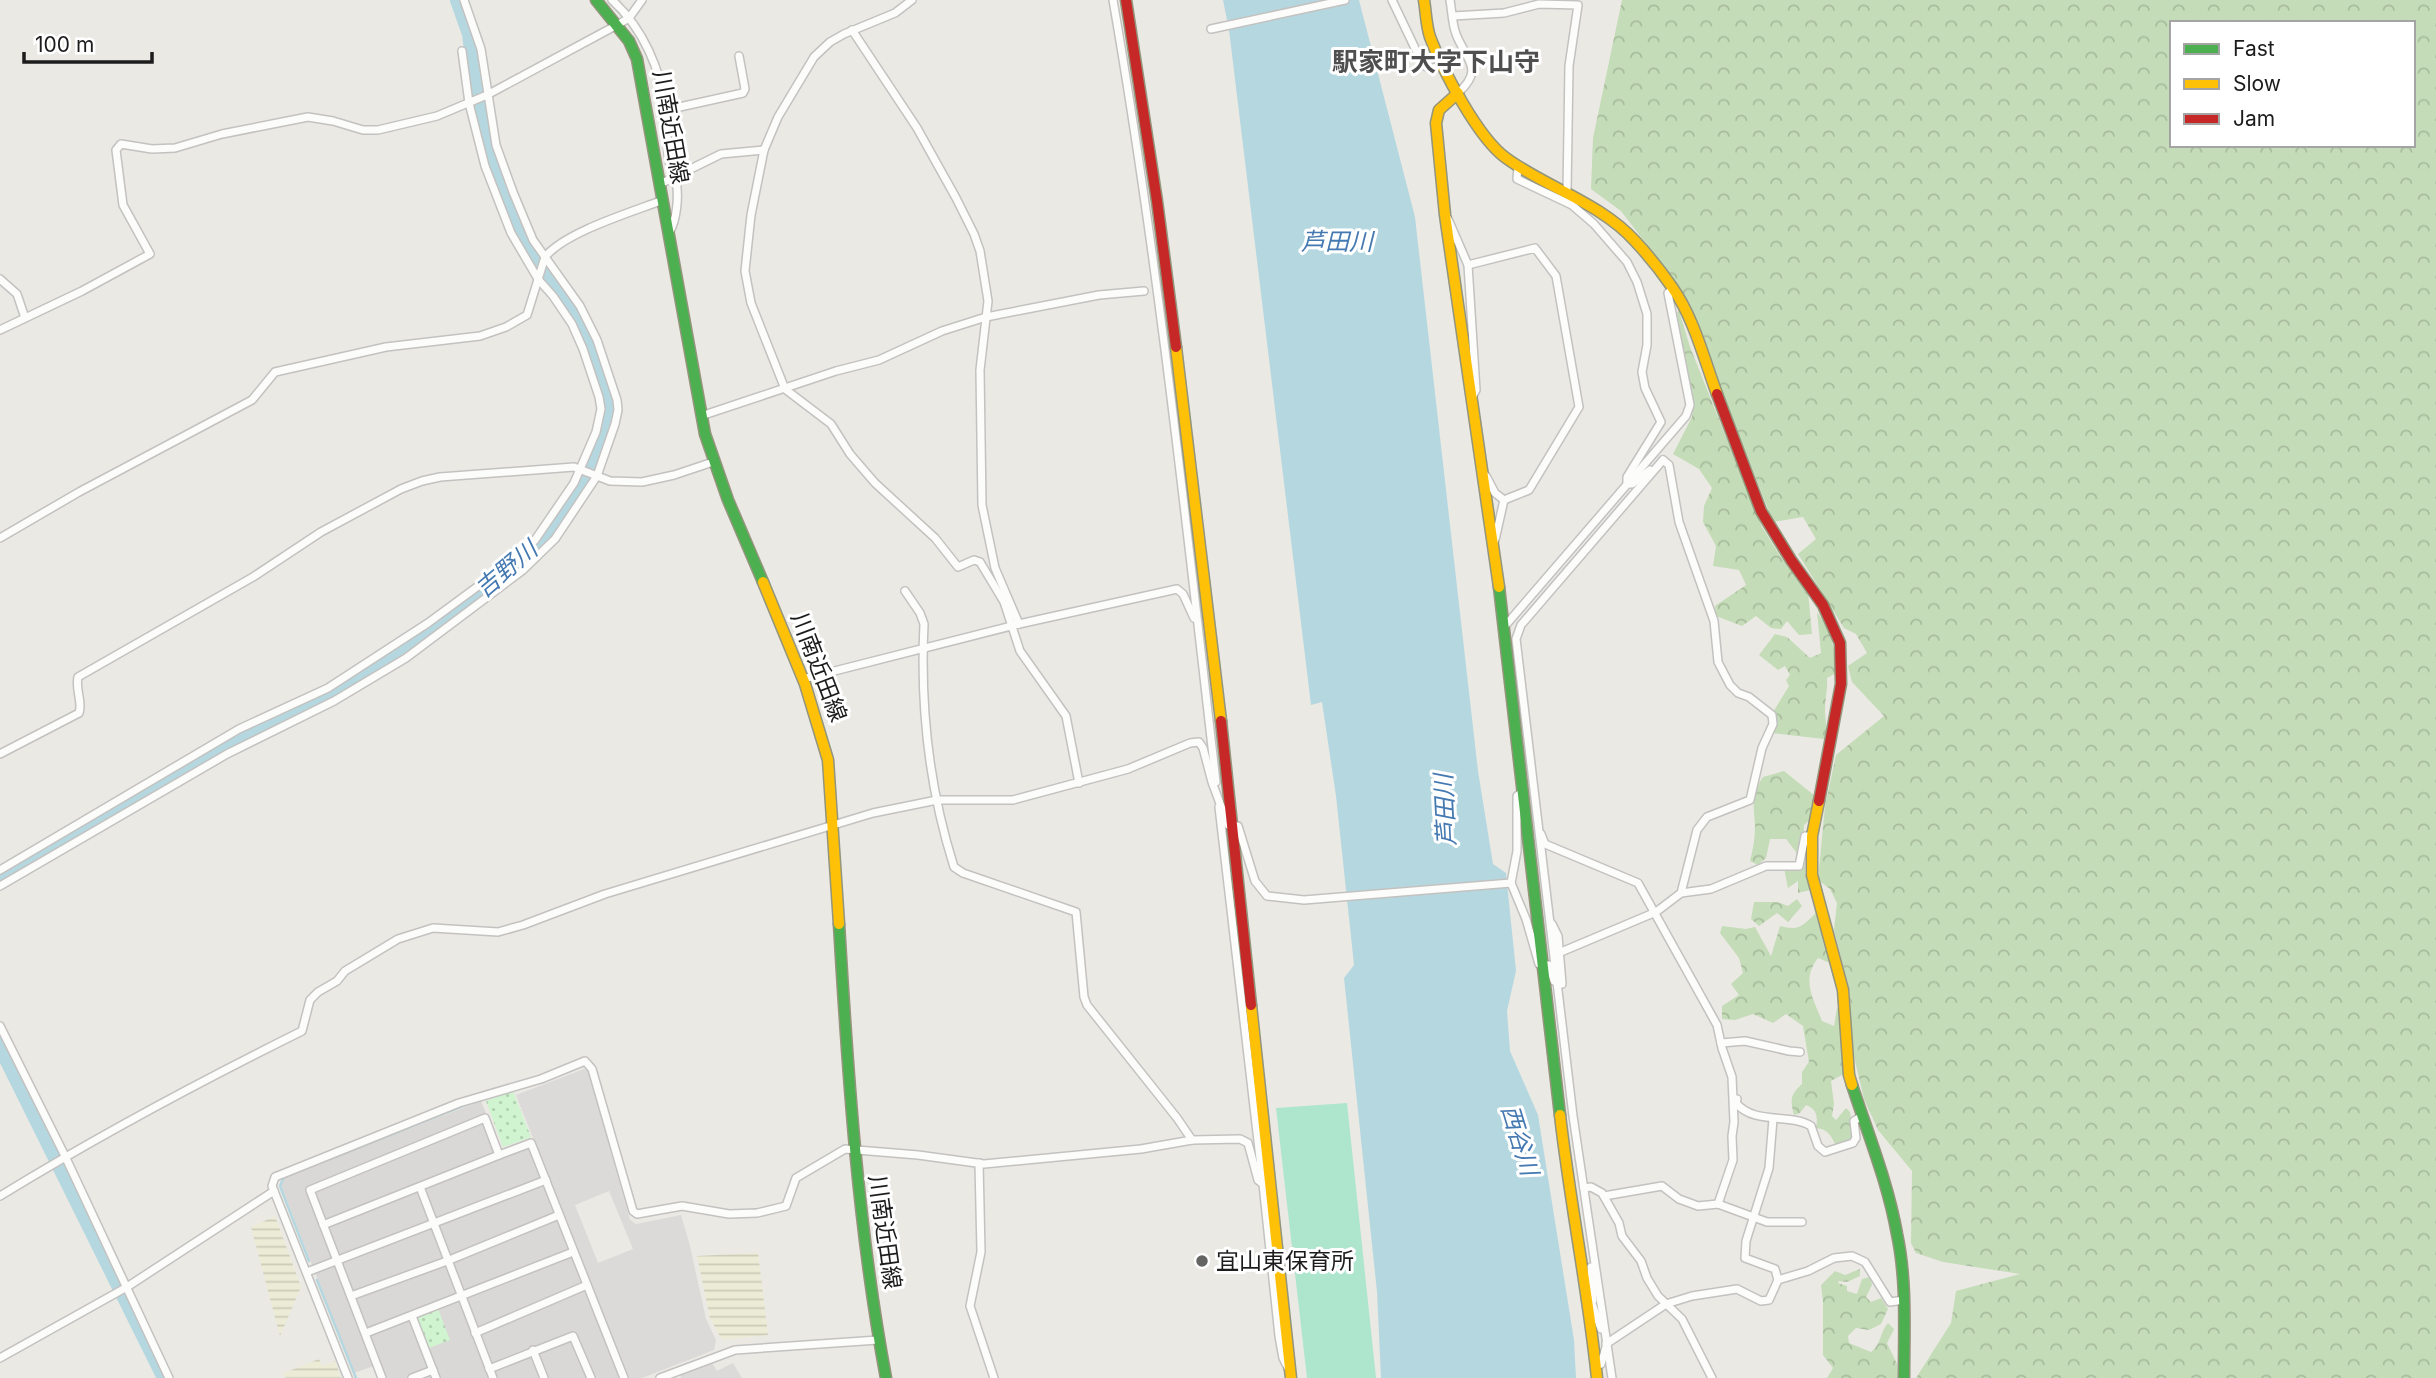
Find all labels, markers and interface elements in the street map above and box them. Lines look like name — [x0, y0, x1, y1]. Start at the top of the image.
scale bar — [24, 21, 152, 65]
legend — [2170, 21, 2415, 147]
text: 100 m — [35, 32, 94, 57]
text: Fast — [2233, 36, 2275, 61]
district label: 駅家町大字下山守 — [1332, 46, 1540, 77]
street label: 川南近田線 — [647, 68, 695, 186]
text: Slow — [2233, 71, 2281, 96]
text: Jam — [2233, 106, 2275, 131]
water label: 芦田川 — [1301, 227, 1376, 256]
water label: 吉野川 — [469, 533, 545, 603]
street label: 川南近田線 — [785, 608, 853, 726]
water label: 芦田川 — [1428, 770, 1461, 847]
water label: 西谷川 — [1496, 1101, 1545, 1182]
street label: 川南近田線 — [863, 1173, 907, 1291]
place label: 宜山東保育所 — [1216, 1247, 1354, 1275]
marker: 宜山東保育所 — [1194, 1253, 1210, 1269]

